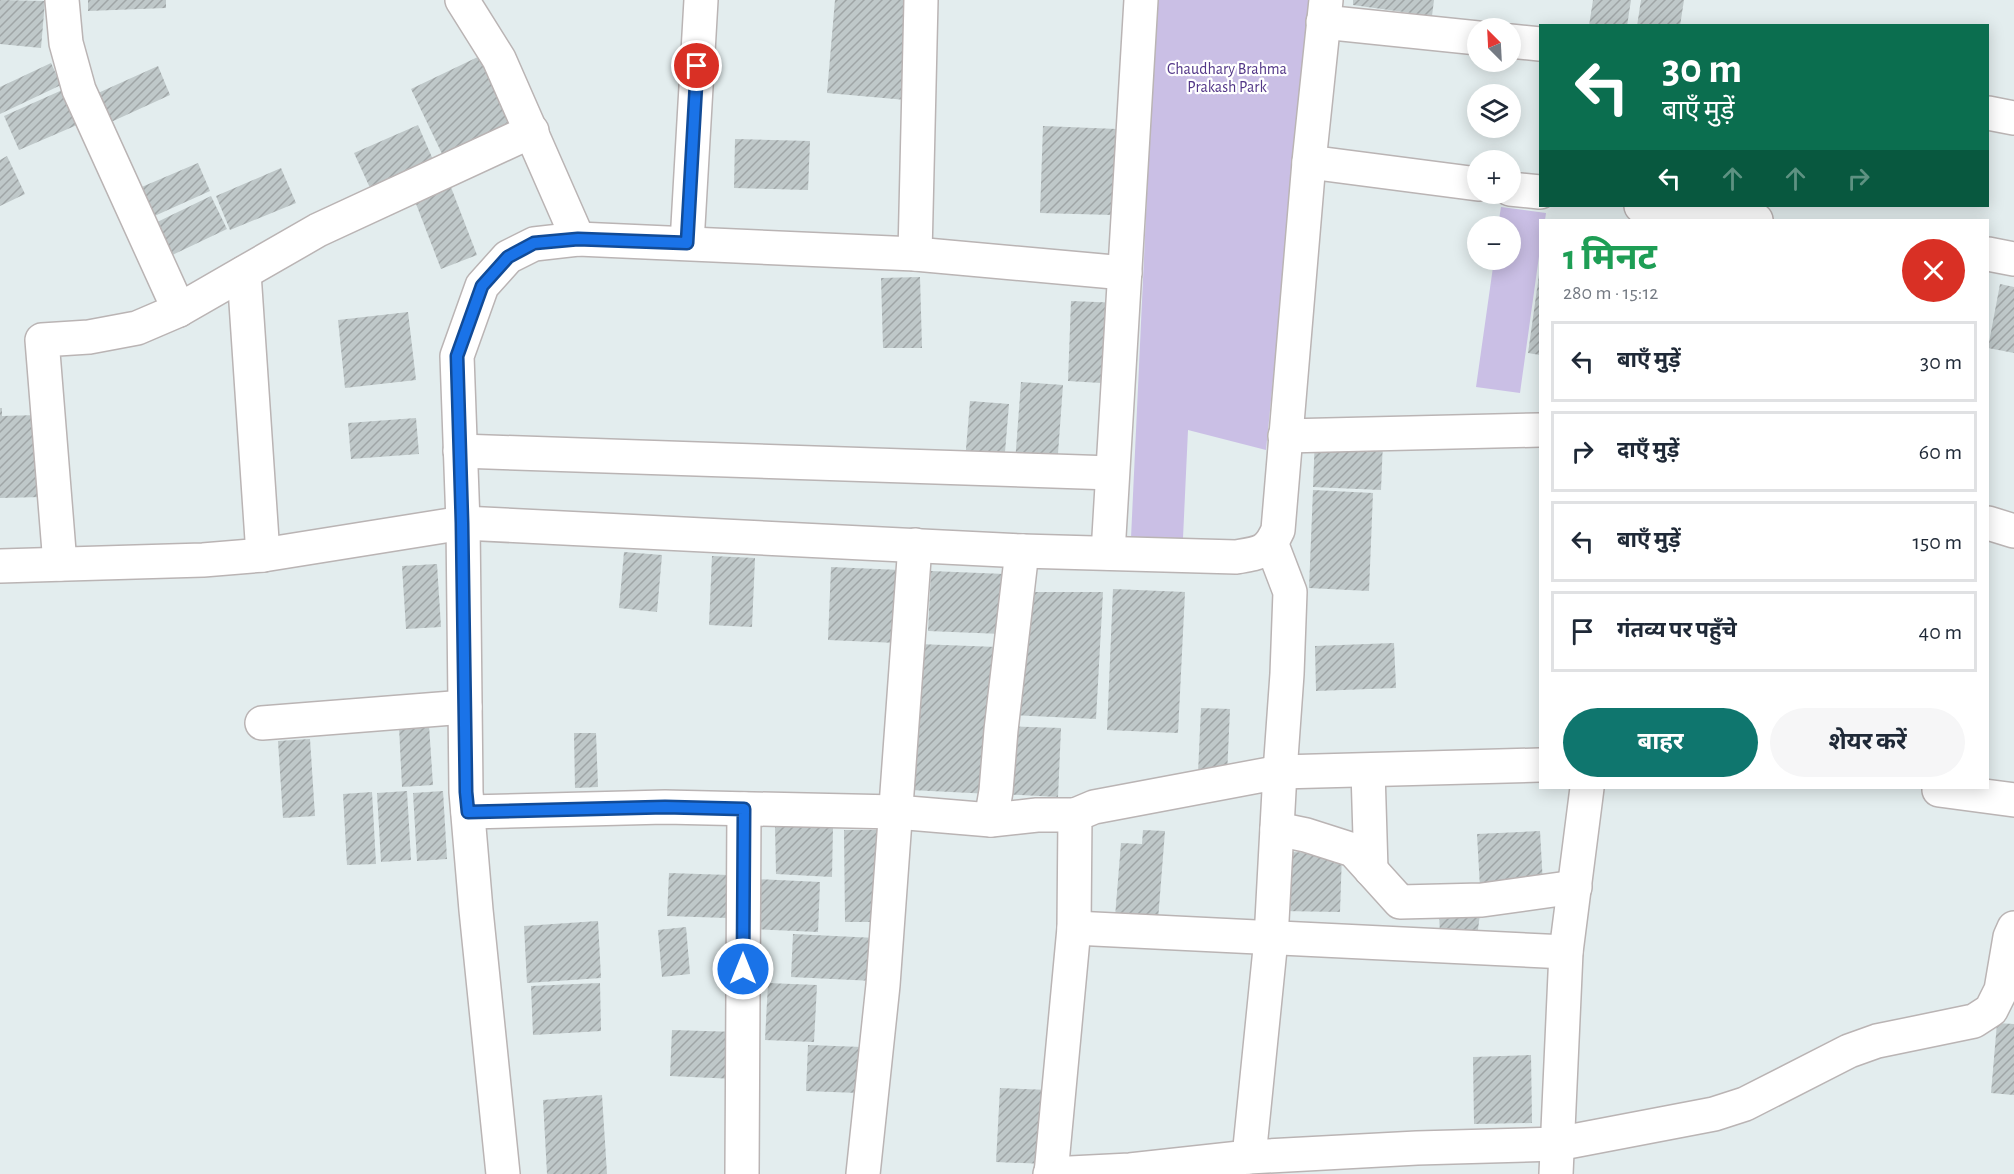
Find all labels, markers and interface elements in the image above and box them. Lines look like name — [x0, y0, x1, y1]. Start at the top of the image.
north arrow — [1467, 18, 1521, 72]
map controls — [1467, 18, 1521, 270]
pin — [671, 40, 722, 91]
icon: left — [1563, 48, 1641, 126]
text: 30 m — [1662, 48, 1742, 90]
icon: arrive — [680, 49, 713, 82]
park label: Chaudhary Brahma Prakash Park — [1167, 61, 1287, 95]
button: layers — [1467, 84, 1521, 138]
text: बाएँ मुड़ें — [1662, 97, 1734, 124]
button: + — [1467, 150, 1521, 204]
icon: left — [1653, 162, 1686, 195]
icon: ahead — [1716, 162, 1749, 195]
icon: ahead — [1779, 162, 1812, 195]
icon: right — [1842, 162, 1875, 195]
button: − — [1467, 216, 1521, 270]
button: close — [1902, 239, 1965, 302]
text: 1 मिनट — [1563, 240, 1657, 276]
text: 280 m · 15:12 — [1563, 283, 1658, 303]
icon: left — [1566, 345, 1599, 378]
text: बाएँ मुड़ें — [1617, 349, 1681, 371]
text: 30 m — [1920, 351, 1962, 373]
icon: right — [1566, 435, 1599, 468]
text: दाएँ मुड़ें — [1617, 439, 1679, 461]
text: 60 m — [1919, 441, 1962, 463]
icon: left — [1566, 525, 1599, 558]
text: बाएँ मुड़ें — [1617, 529, 1681, 551]
text: 150 m — [1912, 531, 1962, 553]
icon: arrive — [1566, 615, 1599, 648]
text: गंतव्य पर पहुँचे — [1617, 619, 1737, 641]
text: 40 m — [1919, 621, 1962, 643]
button: बाहर — [1563, 708, 1758, 777]
button: शेयर करें — [1770, 708, 1965, 777]
position arrow — [711, 937, 775, 1001]

